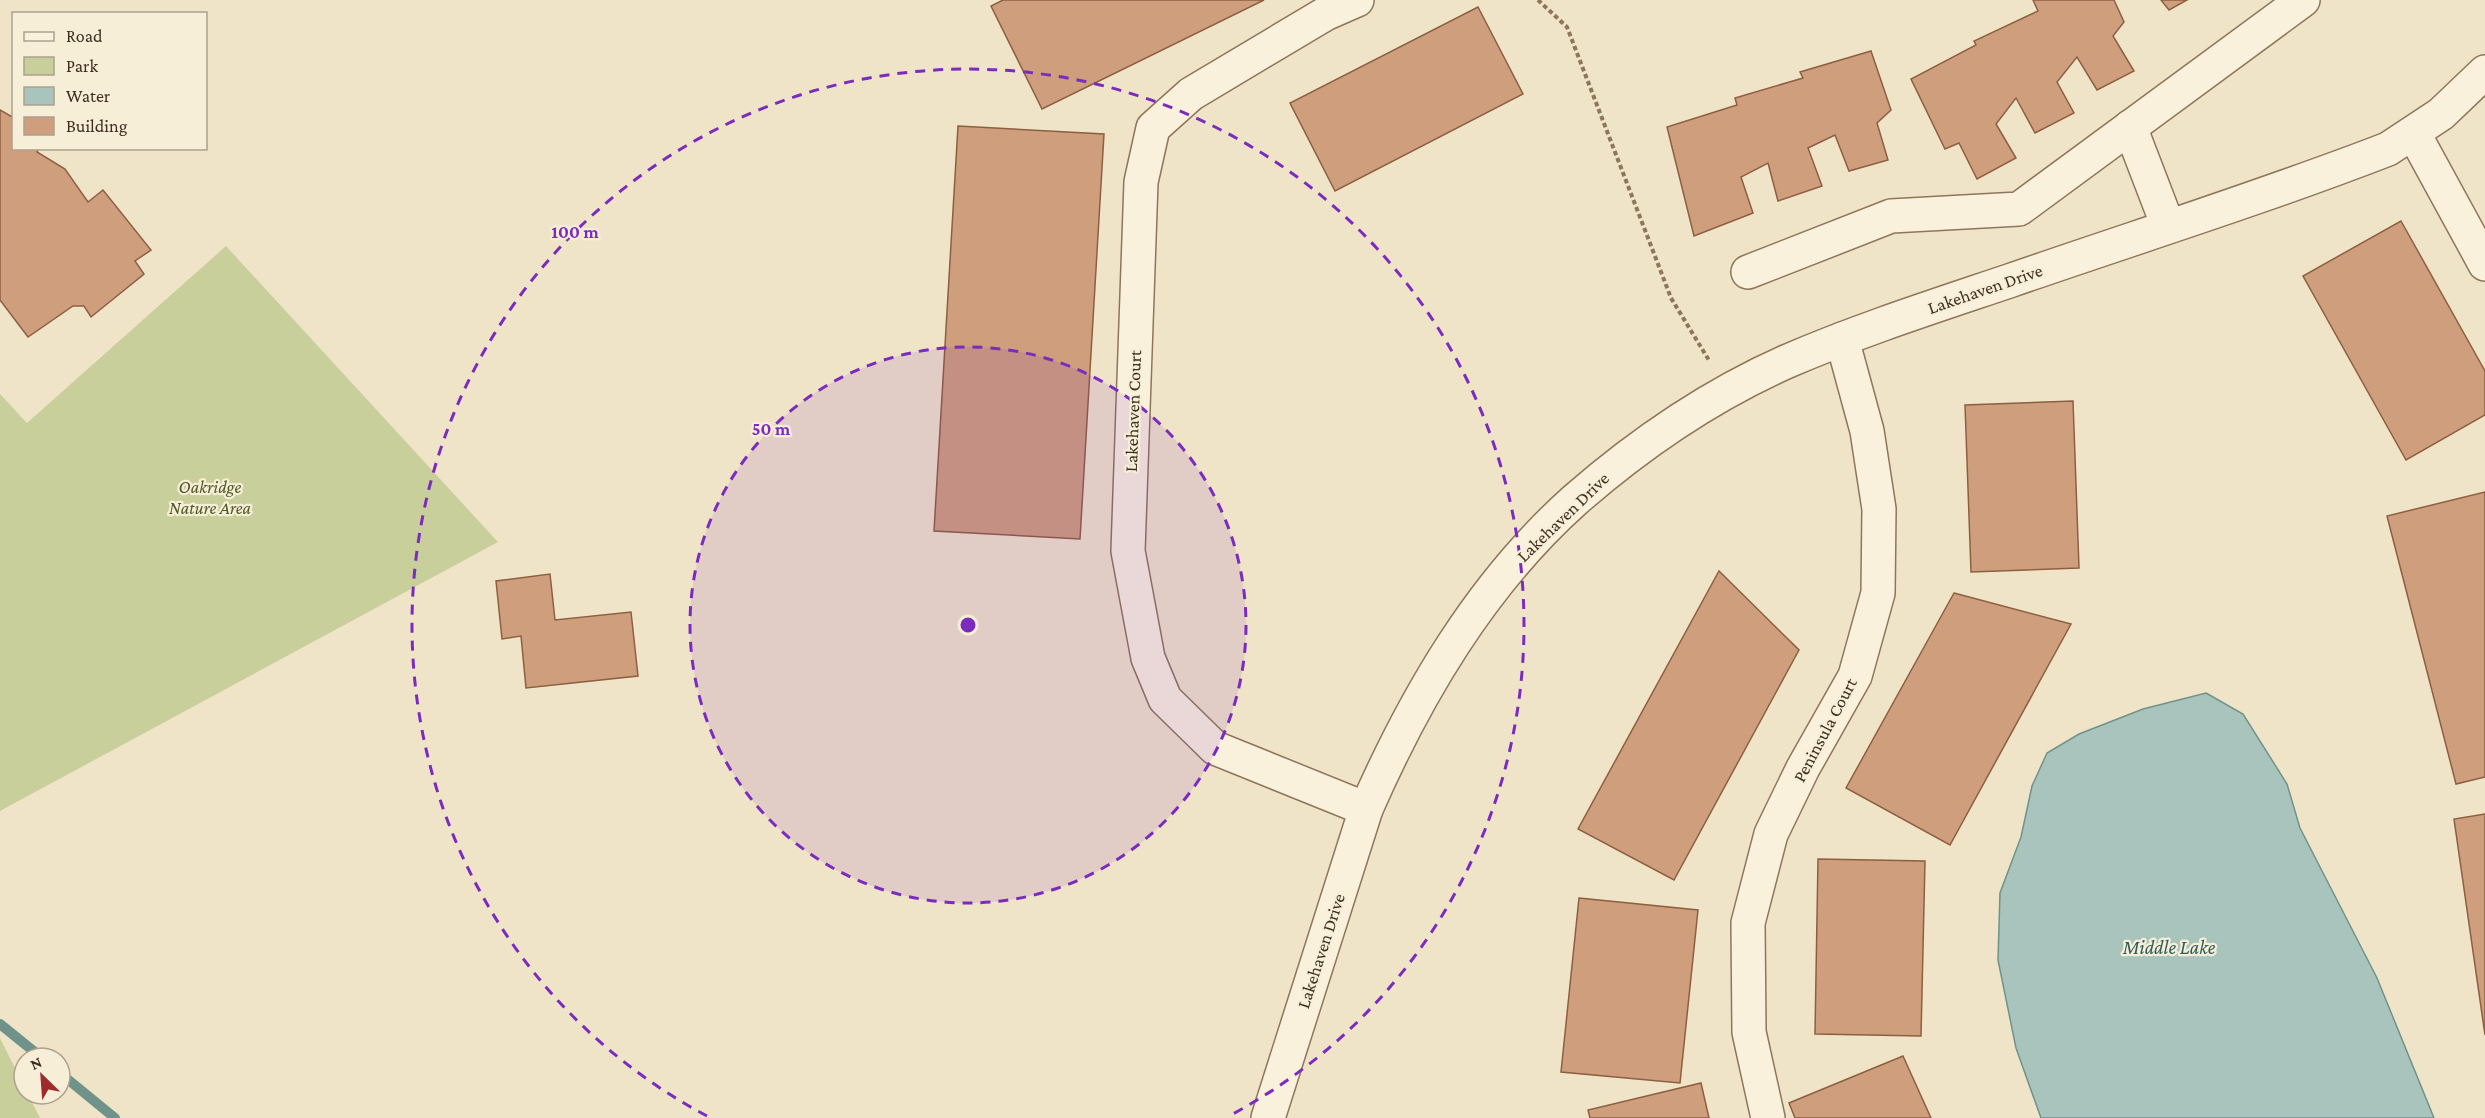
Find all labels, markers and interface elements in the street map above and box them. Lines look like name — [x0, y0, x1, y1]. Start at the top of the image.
legend — [12, 12, 207, 150]
text: Road — [66, 26, 103, 46]
text: Park — [66, 56, 98, 76]
text: Water — [66, 86, 111, 106]
text: Building — [66, 116, 128, 136]
text: 100 m — [551, 222, 599, 242]
street label: Lakehaven Drive — [1925, 260, 2045, 318]
street label: Lakehaven Court — [1121, 349, 1145, 472]
text: 50 m — [752, 419, 791, 439]
street label: Lakehaven Drive — [1513, 468, 1613, 566]
park label: Oakridge Nature Area — [169, 477, 252, 518]
centre of rings — [958, 615, 978, 635]
street label: Peninsula Court — [1789, 674, 1861, 785]
street label: Lakehaven Drive — [1293, 891, 1349, 1011]
water label: Middle Lake — [2122, 936, 2216, 958]
north arrow — [12, 1046, 72, 1106]
text: N — [27, 1053, 44, 1073]

